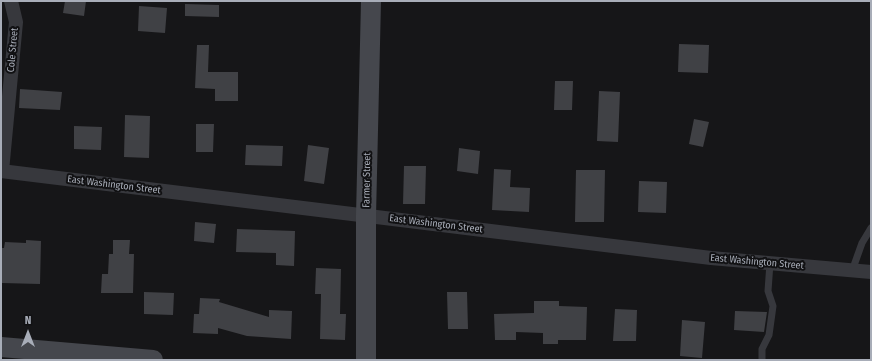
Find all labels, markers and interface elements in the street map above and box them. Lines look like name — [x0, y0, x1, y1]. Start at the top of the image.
street label: Cole Street — [5, 27, 21, 73]
street label: Farmer Street — [361, 152, 373, 208]
street label: East Washington Street — [67, 173, 161, 197]
street label: East Washington Street — [389, 212, 483, 236]
street label: East Washington Street — [710, 252, 804, 272]
north arrow — [8, 313, 48, 353]
text: N — [25, 314, 31, 327]

